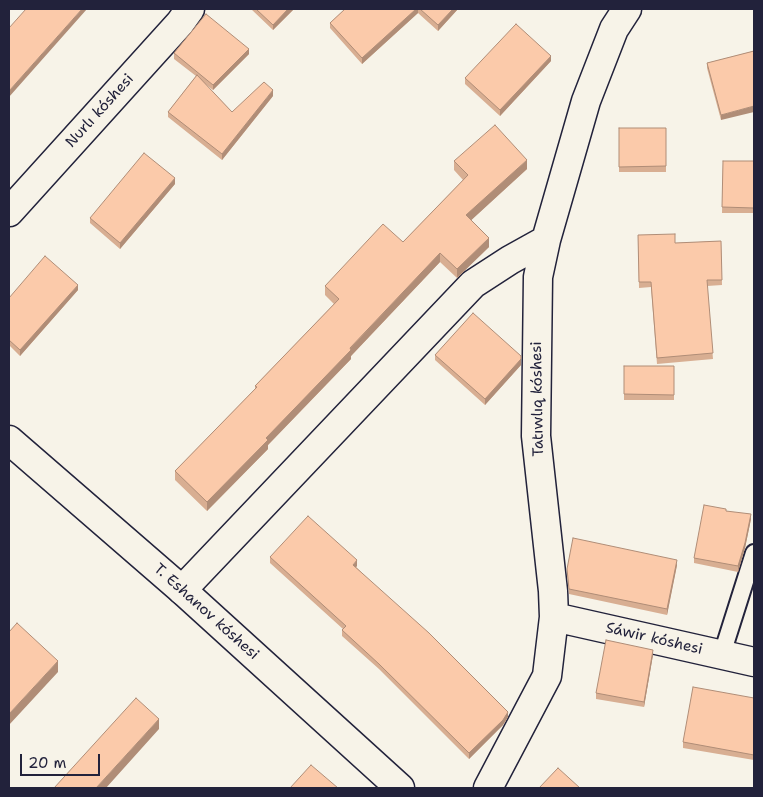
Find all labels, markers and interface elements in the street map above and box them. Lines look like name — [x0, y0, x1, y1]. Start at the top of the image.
street label: Nurlı kóshesi — [62, 70, 138, 152]
street label: Tatıwlıq kóshesi — [528, 341, 548, 457]
street label: T. Eshanov kóshesi — [150, 560, 262, 664]
street label: Sáwir kóshesi — [604, 619, 704, 659]
scale bar — [22, 744, 102, 776]
text: 20 m — [28, 753, 67, 773]

